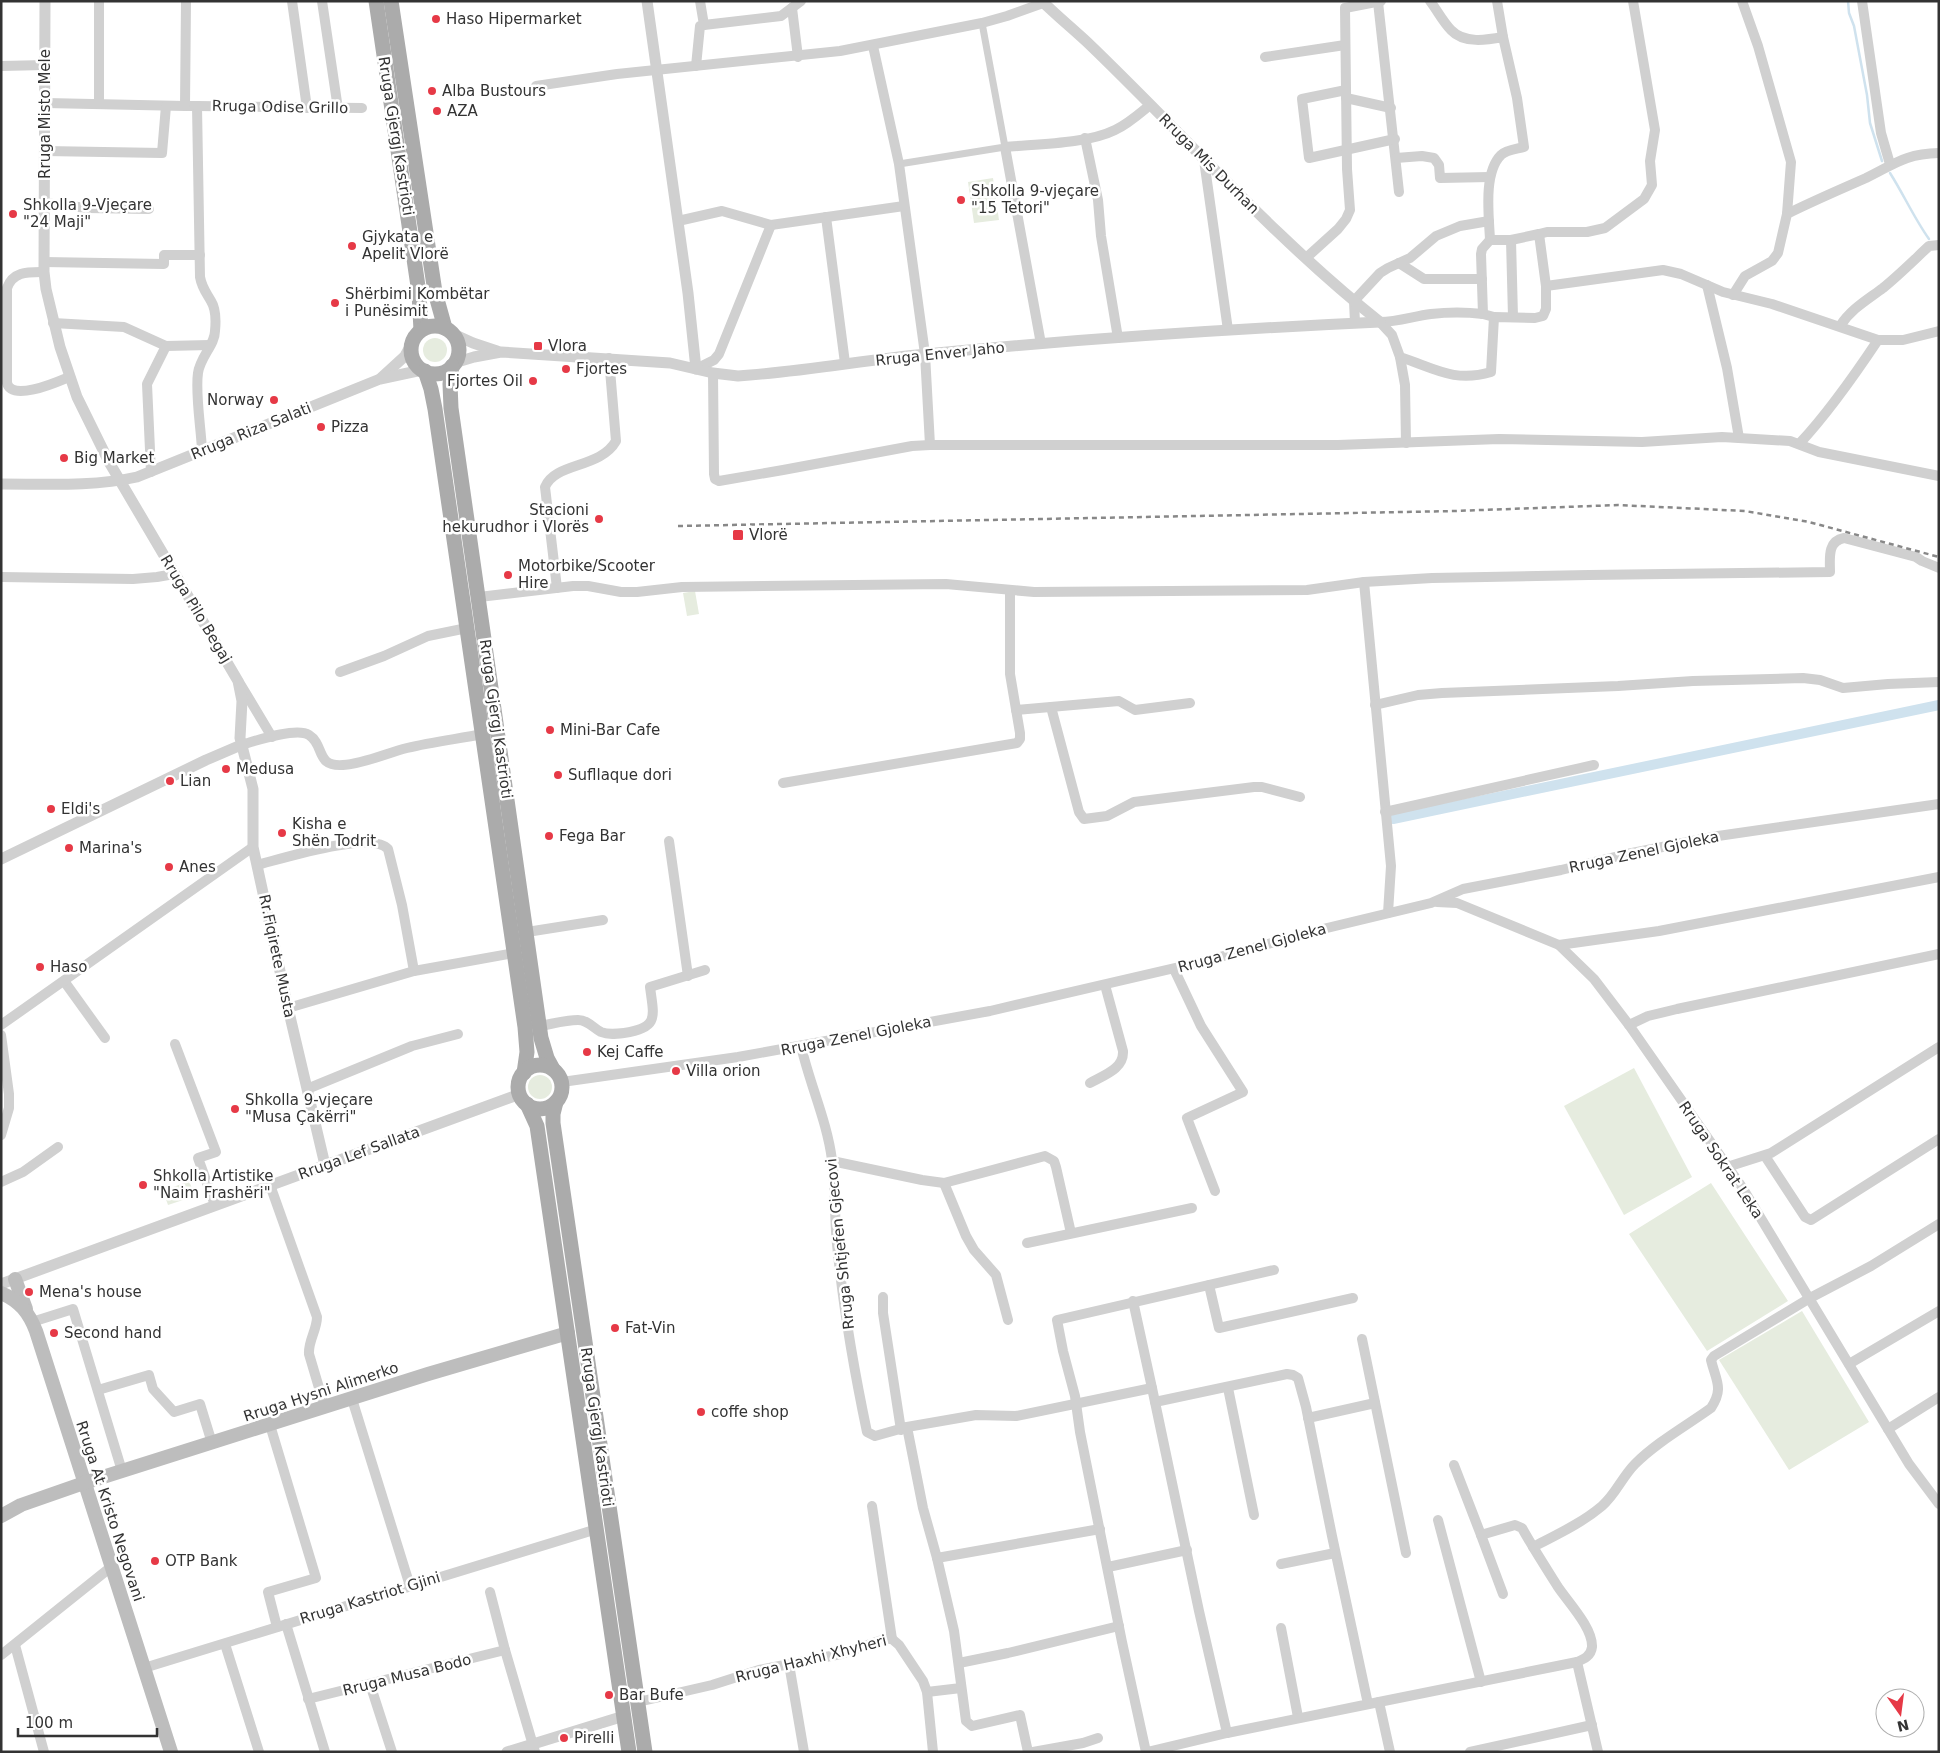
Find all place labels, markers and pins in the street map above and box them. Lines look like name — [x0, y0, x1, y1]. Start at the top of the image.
place label: Haso Hipermarket — [446, 10, 582, 28]
marker: Haso Hipermarket — [430, 13, 442, 25]
place label: Alba Bustours — [442, 82, 546, 100]
marker: Alba Bustours — [426, 85, 438, 97]
place label: AZA — [447, 102, 479, 120]
marker: AZA — [431, 105, 443, 117]
place label: Shkolla 9-vjeçare "15 Tetori" — [971, 182, 1099, 217]
marker: Shkolla 9-vjeçare "15 Tetori" — [955, 194, 967, 206]
place label: Shkolla 9-Vjeçare "24 Maji" — [23, 196, 152, 231]
marker: Shkolla 9-Vjeçare "24 Maji" — [7, 208, 19, 220]
place label: Gjykata e Apelit Vlorë — [362, 228, 449, 263]
marker: Gjykata e Apelit Vlorë — [346, 240, 358, 252]
place label: Shërbimi Kombëtar i Punësimit — [345, 285, 490, 320]
marker: Shërbimi Kombëtar i Punësimit — [329, 297, 341, 309]
place label: Vlora — [548, 337, 587, 355]
marker: Vlora — [532, 340, 544, 352]
place label: Fjortes — [576, 360, 627, 378]
marker: Fjortes — [560, 363, 572, 375]
place label: Fjortes Oil — [447, 372, 523, 390]
marker: Fjortes Oil — [527, 375, 539, 387]
place label: Norway — [207, 391, 264, 409]
marker: Norway — [268, 394, 280, 406]
place label: Pizza — [331, 418, 369, 436]
marker: Pizza — [315, 421, 327, 433]
place label: Big Market — [74, 449, 154, 467]
marker: Big Market — [58, 452, 70, 464]
place label: Stacioni hekurudhor i Vlorës — [442, 501, 589, 536]
marker: Stacioni hekurudhor i Vlorës — [593, 513, 605, 525]
place label: Vlorë — [749, 526, 788, 544]
marker: Vlorë — [731, 528, 745, 542]
place label: Motorbike/Scooter Hire — [518, 557, 656, 592]
marker: Motorbike/Scooter Hire — [502, 569, 514, 581]
place label: Mini-Bar Cafe — [560, 721, 660, 739]
marker: Mini-Bar Cafe — [544, 724, 556, 736]
place label: Medusa — [236, 760, 294, 778]
marker: Medusa — [220, 763, 232, 775]
place label: Sufllaque dori — [568, 766, 672, 784]
marker: Sufllaque dori — [552, 769, 564, 781]
place label: Lian — [180, 772, 211, 790]
marker: Lian — [164, 775, 176, 787]
place label: Eldi's — [61, 800, 100, 818]
marker: Eldi's — [45, 803, 57, 815]
place label: Kisha e Shën Todrit — [292, 815, 376, 850]
marker: Kisha e Shën Todrit — [276, 827, 288, 839]
place label: Fega Bar — [559, 827, 626, 845]
marker: Fega Bar — [543, 830, 555, 842]
place label: Marina's — [79, 839, 142, 857]
marker: Marina's — [63, 842, 75, 854]
place label: Anes — [179, 858, 216, 876]
marker: Anes — [163, 861, 175, 873]
place label: Haso — [50, 958, 87, 976]
marker: Haso — [34, 961, 46, 973]
place label: Kej Caffe — [597, 1043, 663, 1061]
marker: Kej Caffe — [581, 1046, 593, 1058]
place label: Villa orion — [686, 1062, 761, 1080]
marker: Villa orion — [670, 1065, 682, 1077]
place label: Shkolla 9-vjeçare "Musa Çakërri" — [245, 1091, 373, 1126]
marker: Shkolla 9-vjeçare "Musa Çakërri" — [229, 1103, 241, 1115]
place label: Shkolla Artistike "Naim Frashëri" — [153, 1167, 273, 1202]
marker: Shkolla Artistike "Naim Frashëri" — [137, 1179, 149, 1191]
place label: Mena's house — [39, 1283, 142, 1301]
marker: Mena's house — [23, 1286, 35, 1298]
place label: Fat-Vin — [625, 1319, 675, 1337]
marker: Fat-Vin — [609, 1322, 621, 1334]
place label: Second hand — [64, 1324, 162, 1342]
marker: Second hand — [48, 1327, 60, 1339]
place label: coffe shop — [711, 1403, 789, 1421]
marker: coffe shop — [695, 1406, 707, 1418]
place label: OTP Bank — [165, 1552, 238, 1570]
marker: OTP Bank — [149, 1555, 161, 1567]
place label: Bar Bufe — [619, 1686, 684, 1704]
marker: Bar Bufe — [603, 1689, 615, 1701]
place label: Pirelli — [574, 1729, 614, 1747]
marker: Pirelli — [558, 1732, 570, 1744]

